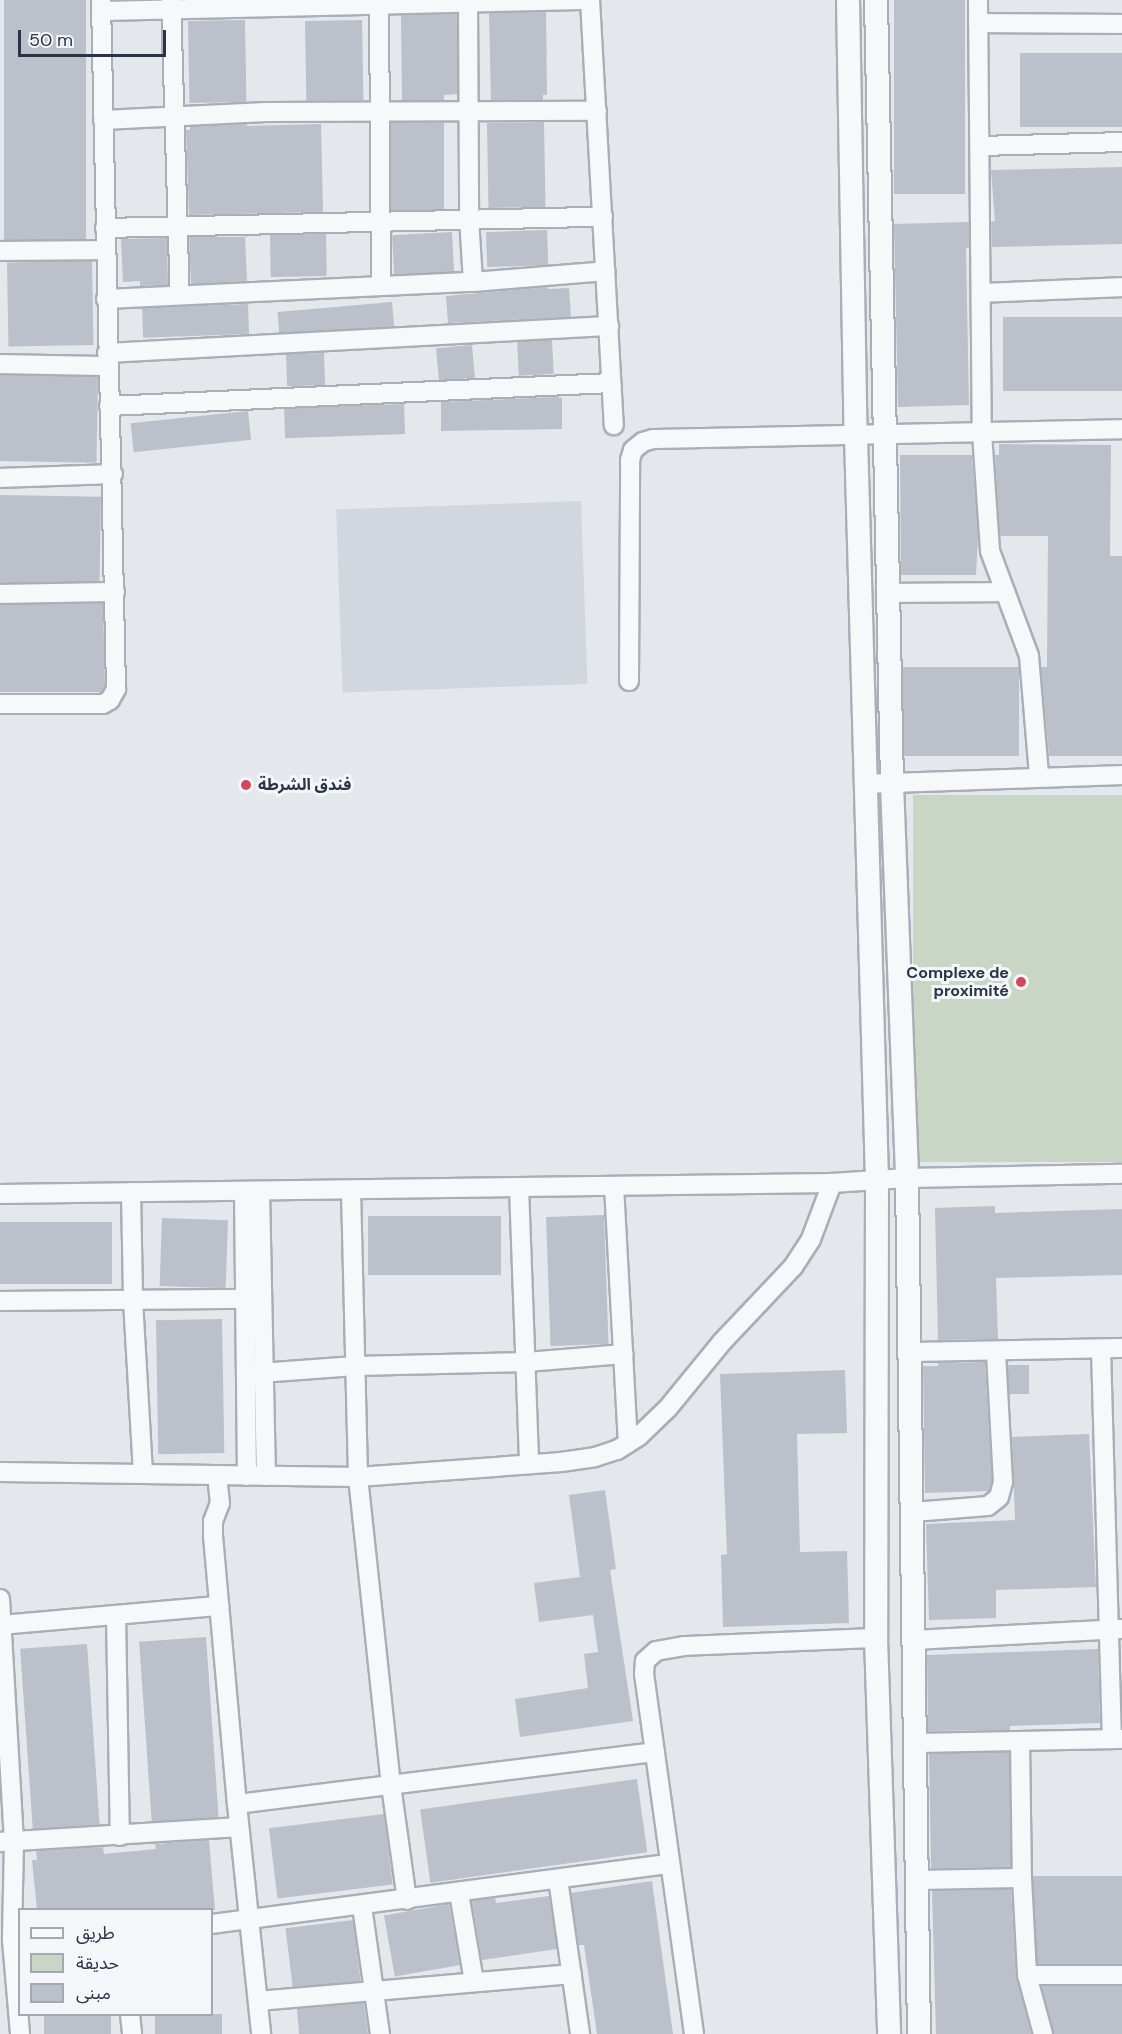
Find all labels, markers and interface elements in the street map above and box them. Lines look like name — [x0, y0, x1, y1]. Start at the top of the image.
scale bar — [21, 18, 170, 56]
text: 50 m — [29, 28, 73, 52]
place label: فندق الشرطة — [258, 775, 351, 795]
marker: فندق الشرطة — [239, 778, 253, 792]
place label: Complexe de proximité — [906, 963, 1009, 1001]
marker: Complexe de proximité — [1014, 975, 1028, 989]
legend — [18, 1908, 213, 2016]
text: طريق — [76, 1921, 115, 1945]
text: حديقة — [76, 1951, 119, 1975]
text: مبنى — [76, 1981, 111, 2005]

